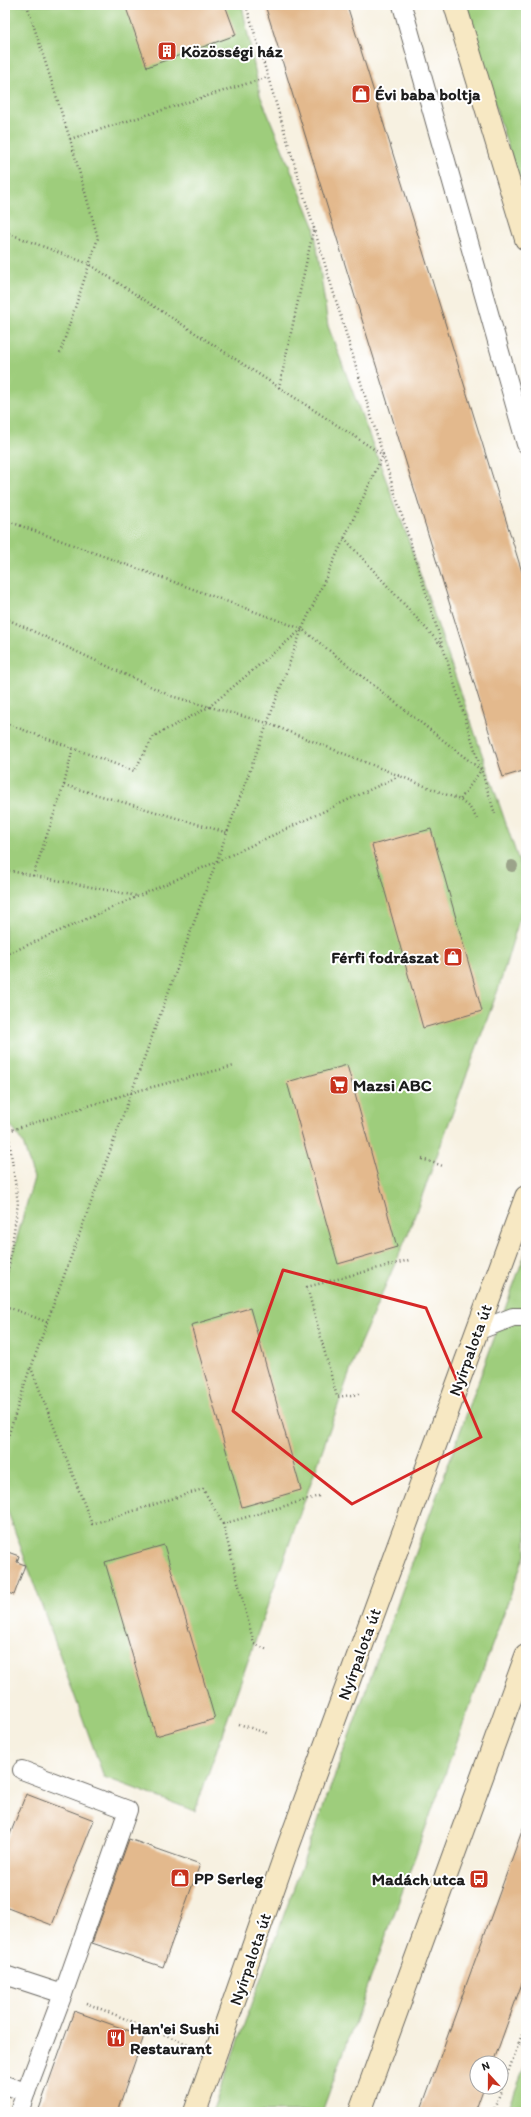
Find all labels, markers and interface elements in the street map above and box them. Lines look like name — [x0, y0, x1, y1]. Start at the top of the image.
building icon: Közösségi ház — [156, 40, 178, 62]
place label: Közösségi ház — [181, 41, 283, 62]
shop icon: Évi baba boltja — [350, 83, 372, 105]
place label: Évi baba boltja — [375, 84, 481, 105]
shop icon: Férfi fodrászat — [442, 946, 464, 968]
place label: Férfi fodrászat — [331, 947, 440, 967]
supermarket icon: Mazsi ABC — [328, 1074, 350, 1096]
place label: Mazsi ABC — [353, 1075, 432, 1095]
street label: Nyírpalota út — [444, 1301, 496, 1399]
street label: Nyírpalota út — [333, 1605, 385, 1703]
shop icon: PP Serleg — [169, 1867, 191, 1889]
place label: PP Serleg — [194, 1868, 264, 1889]
bus stop icon: Madách utca — [468, 1868, 490, 1890]
place label: Madách utca — [372, 1869, 465, 1889]
street label: Nyírpalota út — [225, 1910, 275, 2008]
place label: Han'ei Sushi Restaurant — [130, 2018, 219, 2058]
restaurant icon: Han'ei Sushi Restaurant — [105, 2027, 127, 2049]
north arrow — [469, 2055, 509, 2095]
text: N — [480, 2059, 491, 2074]

